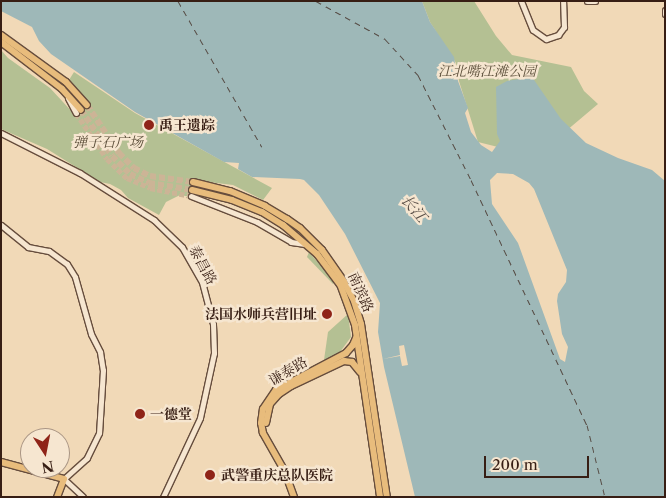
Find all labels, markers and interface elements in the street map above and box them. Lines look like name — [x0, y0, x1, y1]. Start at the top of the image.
park label: 江北嘴江滩公园 — [438, 63, 536, 79]
place label: 禹王遗踪 — [159, 117, 215, 133]
marker: 禹王遗踪 — [143, 119, 155, 131]
park label: 弹子石广场 — [73, 134, 143, 150]
water label: 长江 — [397, 191, 431, 225]
street label: 泰昌路 — [186, 243, 220, 287]
street label: 南滨路 — [345, 269, 377, 315]
place label: 法国水师兵营旧址 — [205, 306, 317, 322]
marker: 法国水师兵营旧址 — [321, 308, 333, 320]
street label: 谦泰路 — [266, 353, 310, 389]
place label: 一德堂 — [150, 406, 192, 422]
marker: 一德堂 — [134, 408, 146, 420]
north arrow — [20, 428, 70, 478]
scale bar — [486, 446, 591, 478]
text: 200 m — [492, 455, 538, 474]
text: N — [40, 457, 55, 477]
place label: 武警重庆总队医院 — [221, 467, 333, 483]
marker: 武警重庆总队医院 — [203, 468, 217, 482]

